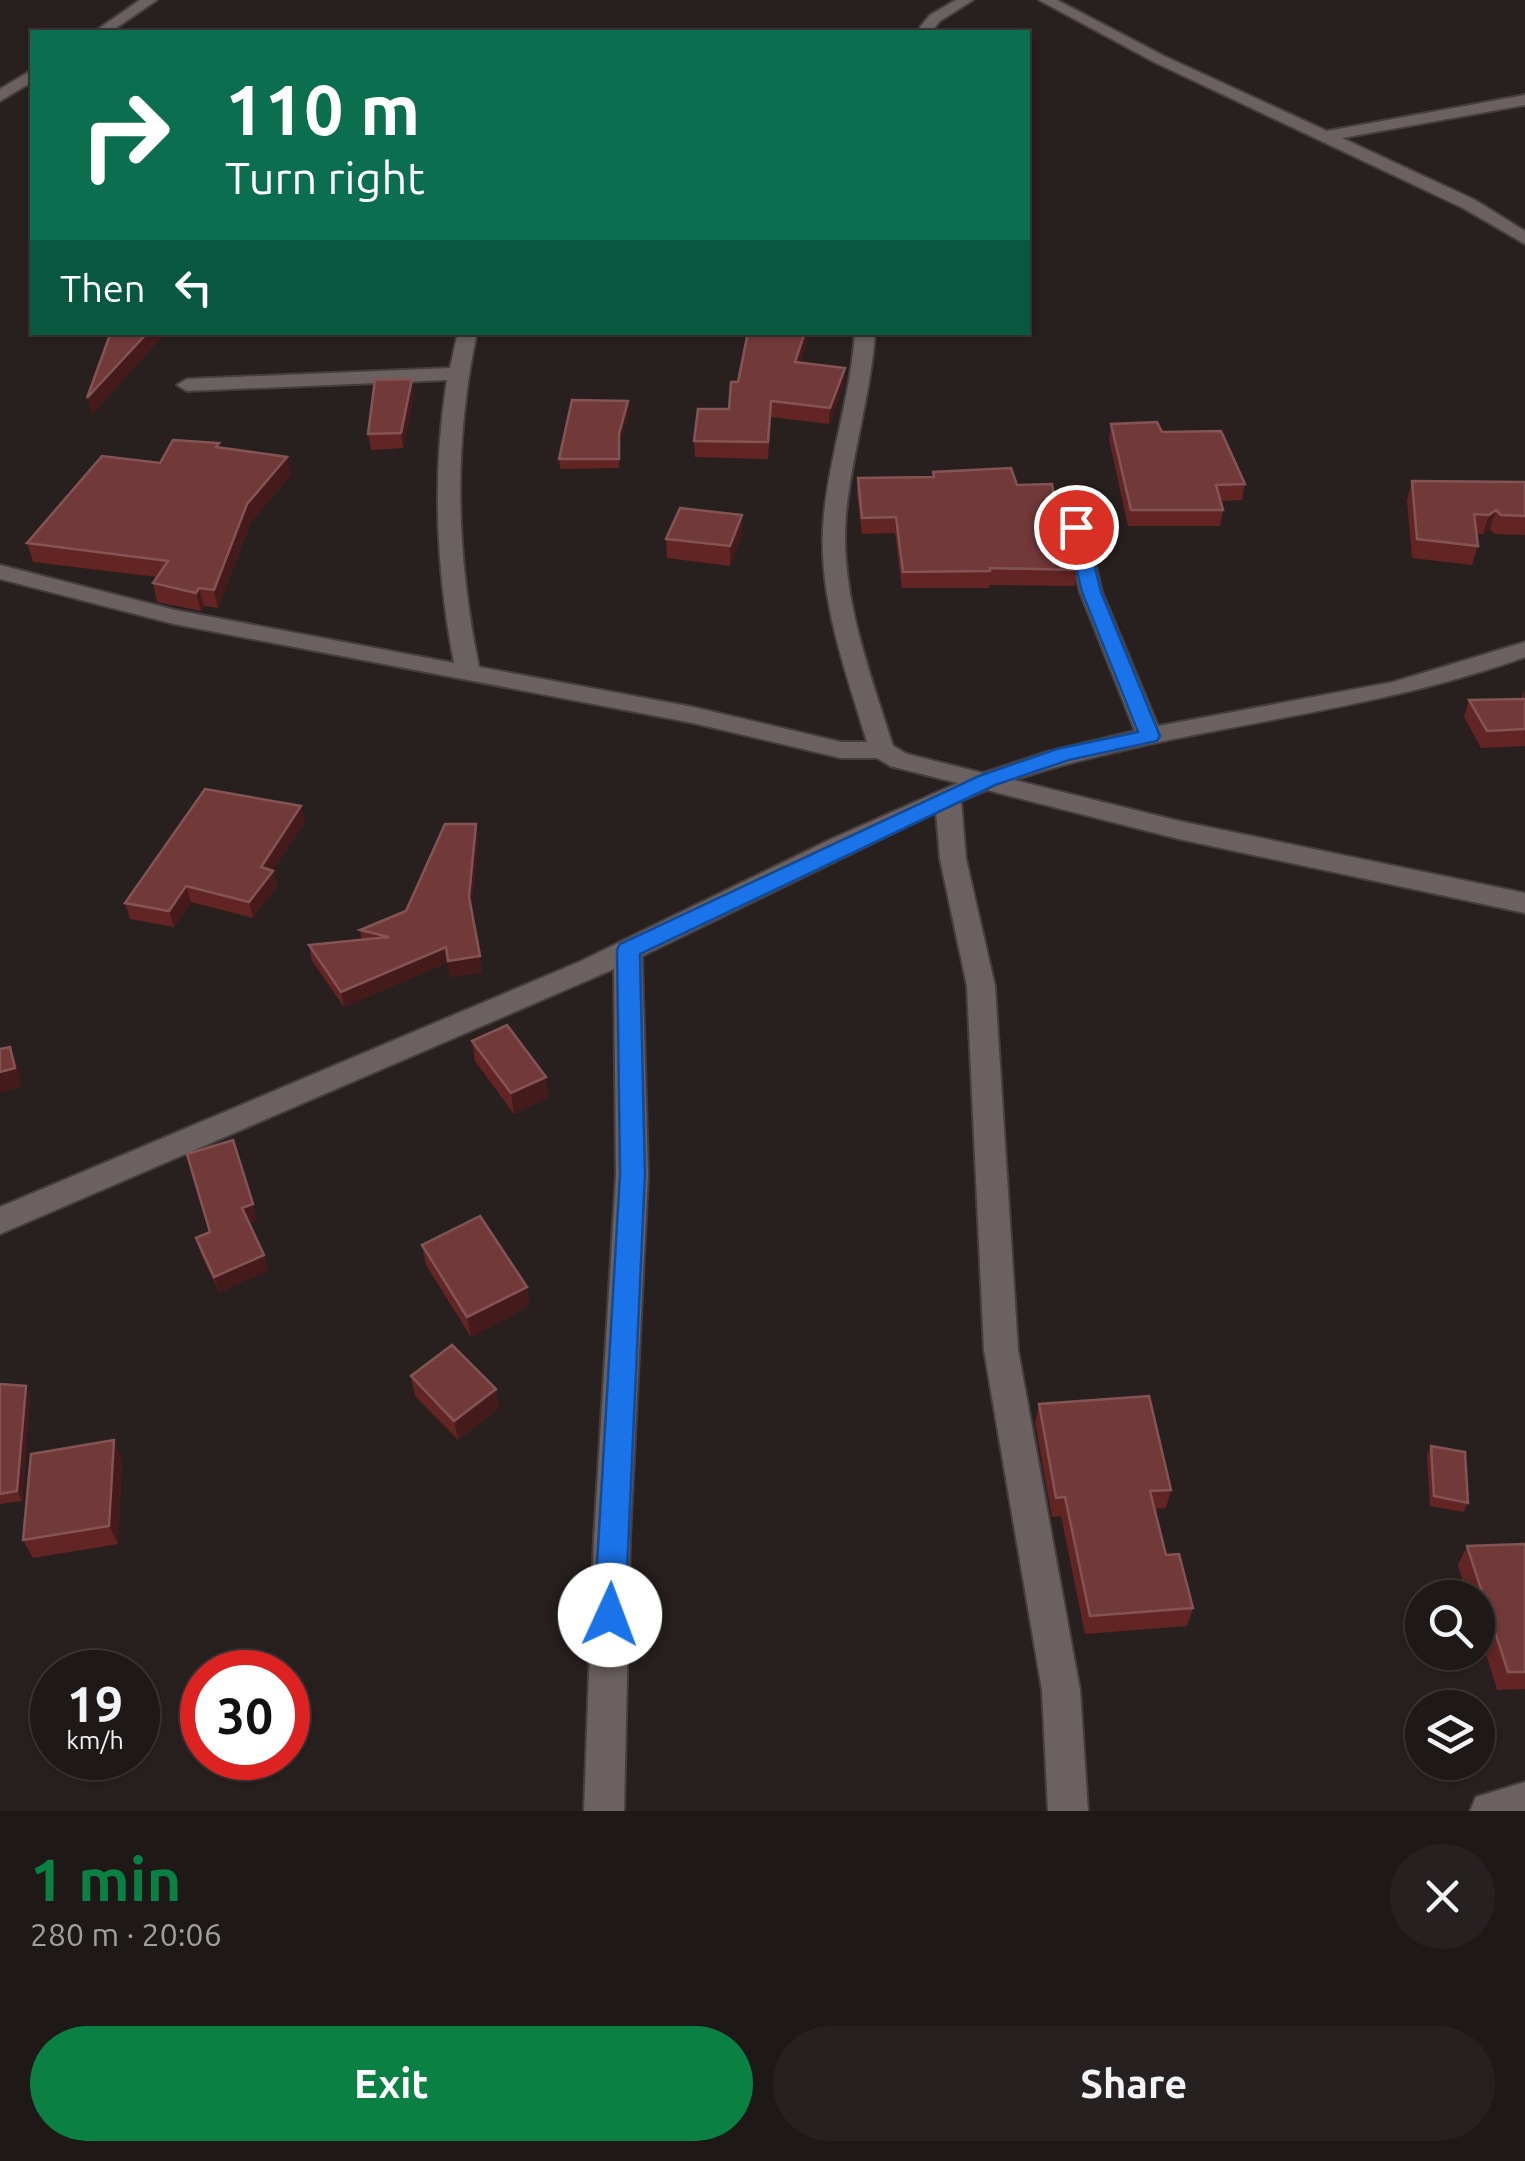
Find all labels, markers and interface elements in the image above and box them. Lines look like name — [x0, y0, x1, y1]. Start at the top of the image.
icon: right — [60, 70, 190, 200]
text: 110 m — [225, 70, 420, 148]
text: Turn right — [225, 152, 425, 203]
icon: left — [166, 260, 221, 315]
text: Then — [60, 267, 146, 309]
pin — [1034, 485, 1119, 570]
icon: arrive — [1049, 500, 1104, 555]
position arrow — [558, 1563, 662, 1667]
map controls — [1405, 1580, 1495, 1780]
button: search — [1405, 1580, 1495, 1670]
speed limit sign: 30 — [180, 1650, 310, 1780]
text: 19 — [67, 1675, 123, 1731]
button: layers — [1405, 1690, 1495, 1780]
text: km/h — [66, 1726, 124, 1754]
button: close — [1390, 1844, 1495, 1949]
text: 1 min — [30, 1845, 182, 1912]
text: 280 m · 20:06 — [30, 1916, 222, 1952]
button: Exit — [30, 2026, 753, 2141]
button: Share — [773, 2026, 1495, 2141]

